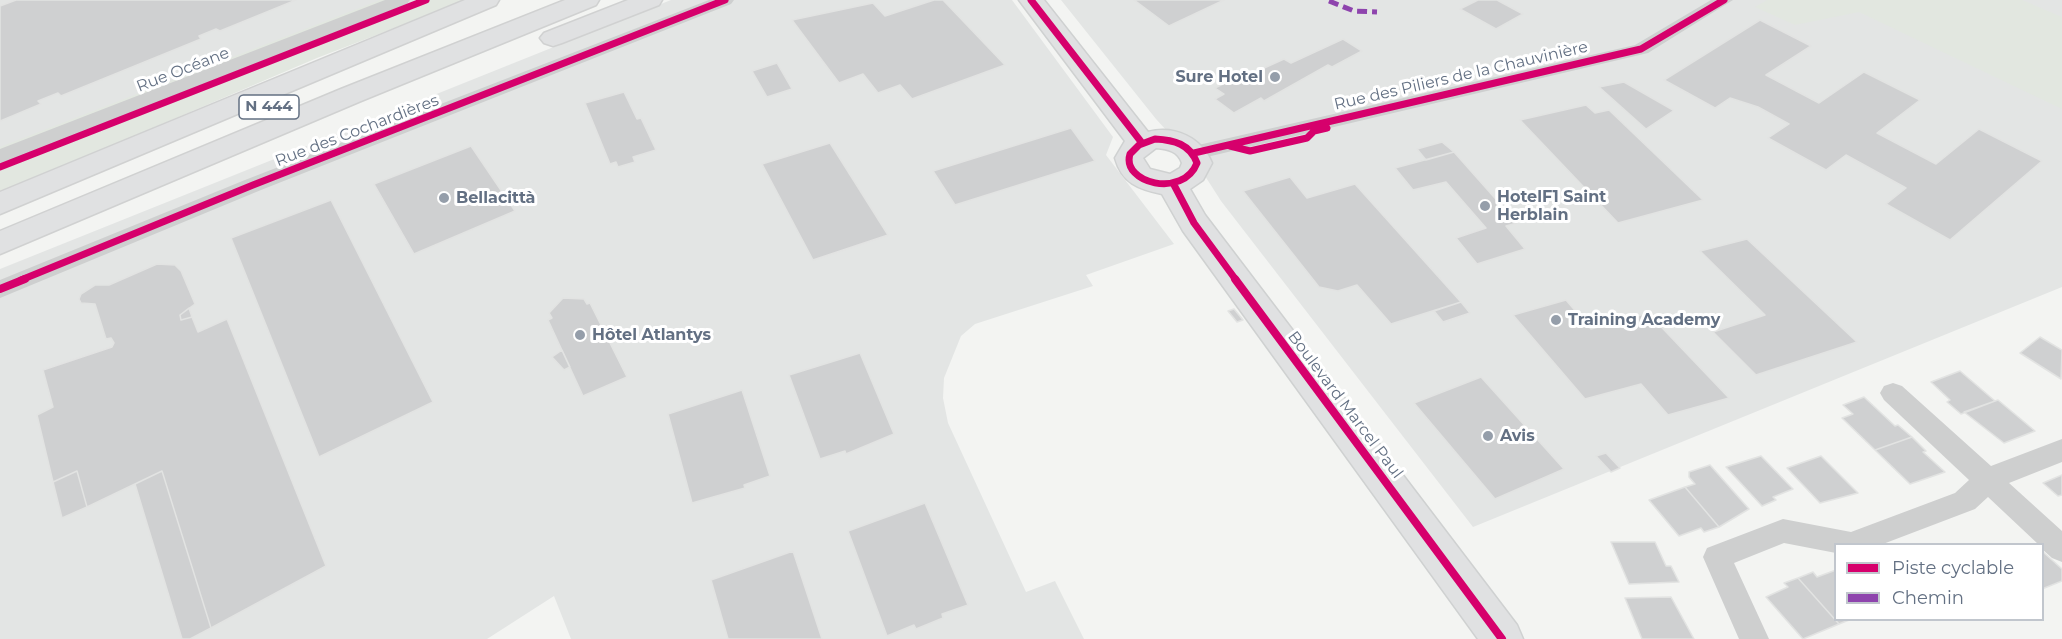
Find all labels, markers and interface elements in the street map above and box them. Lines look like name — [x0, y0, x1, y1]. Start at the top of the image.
street label: Rue des Piliers de la Chauvinière — [1332, 37, 1590, 115]
street label: Rue Océane — [134, 44, 232, 96]
place label: Sure Hotel — [1175, 67, 1263, 87]
marker: Sure Hotel — [1268, 70, 1282, 84]
street label: Rue des Cochardières — [273, 91, 441, 171]
road number: N 444 — [239, 95, 299, 119]
place label: HotelF1 Saint Herblain — [1497, 187, 1606, 225]
place label: Bellacittà — [456, 188, 535, 208]
marker: Bellacittà — [437, 191, 451, 205]
marker: HotelF1 Saint Herblain — [1478, 199, 1492, 213]
place label: Training Academy — [1568, 310, 1720, 330]
marker: Training Academy — [1549, 313, 1563, 327]
place label: Hôtel Atlantys — [592, 325, 711, 345]
marker: Hôtel Atlantys — [573, 328, 587, 342]
street label: Boulevard Marcel Paul — [1283, 328, 1407, 482]
place label: Avis — [1500, 426, 1535, 446]
marker: Avis — [1481, 429, 1495, 443]
legend — [1834, 543, 2044, 621]
text: Piste cyclable — [1892, 557, 2014, 579]
text: Chemin — [1892, 587, 1964, 609]

